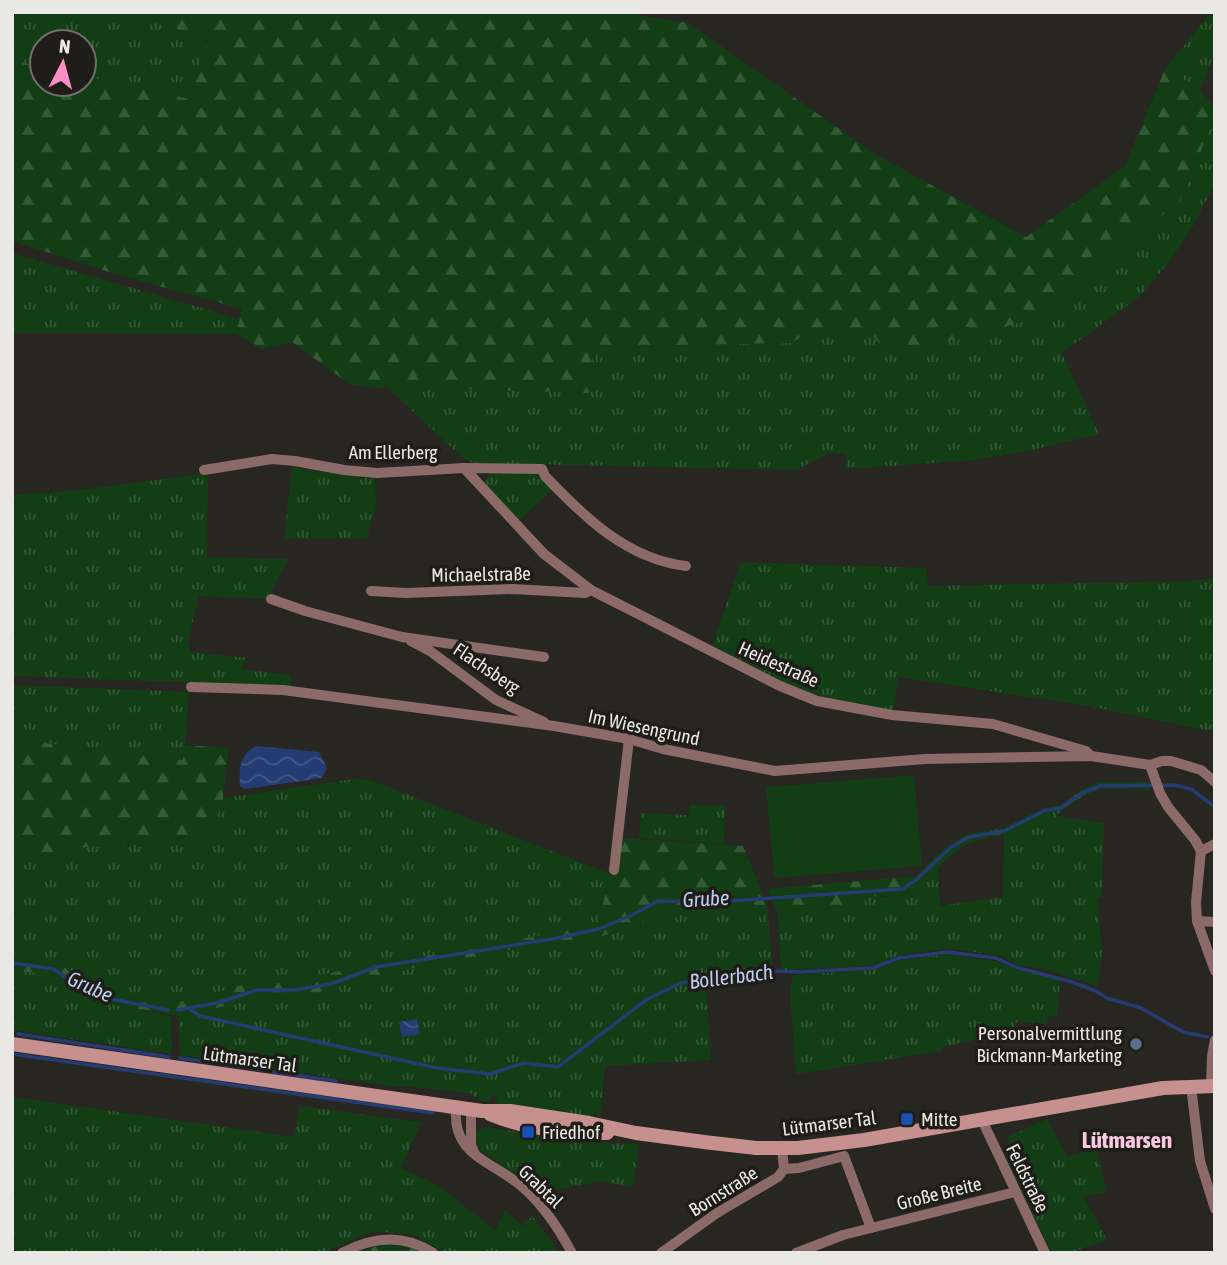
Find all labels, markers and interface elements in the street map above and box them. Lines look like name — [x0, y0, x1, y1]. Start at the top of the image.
north arrow — [28, 28, 98, 98]
text: N — [58, 35, 72, 58]
street label: Am Ellerberg — [349, 441, 438, 463]
street label: Michaelstraße — [431, 562, 531, 586]
street label: Heidestraße — [735, 637, 823, 691]
street label: Flachsberg — [450, 638, 525, 699]
street label: Im Wiesengrund — [586, 704, 702, 750]
water label: Grube — [682, 885, 730, 911]
water label: Bollerbach — [688, 959, 774, 993]
water label: Grube — [64, 966, 117, 1007]
place label: Personalvermittlung Bickmann-Marketing — [977, 1022, 1123, 1066]
marker: Personalvermittlung Bickmann-Marketing — [1128, 1036, 1144, 1052]
street label: Lütmarser Tal — [202, 1042, 298, 1076]
street label: Lütmarser Tal — [781, 1106, 877, 1140]
place label: Mitte — [921, 1108, 957, 1130]
marker: Mitte — [899, 1111, 915, 1127]
place label: Friedhof — [542, 1121, 600, 1143]
marker: Friedhof — [520, 1124, 536, 1140]
district label: Lütmarsen — [1082, 1127, 1172, 1153]
street label: Feldstraße — [1002, 1140, 1054, 1216]
street label: Grabtal — [514, 1160, 568, 1212]
street label: Bornstraße — [685, 1161, 761, 1221]
street label: Große Breite — [894, 1172, 984, 1214]

